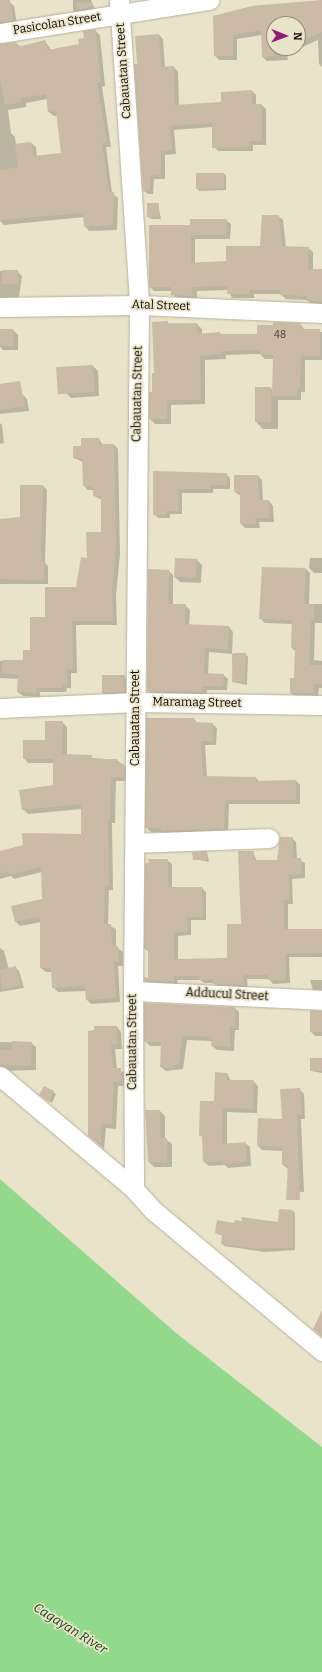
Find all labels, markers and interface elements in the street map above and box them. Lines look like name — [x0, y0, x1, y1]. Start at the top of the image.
street label: Pasicolan Street — [12, 10, 102, 38]
north arrow — [266, 16, 306, 56]
street label: Cabauatan Street — [113, 22, 135, 120]
text: N — [291, 32, 304, 41]
street label: Atal Street — [131, 298, 191, 314]
house number: 48 — [274, 330, 286, 342]
street label: Cabauatan Street — [130, 346, 146, 442]
street label: Cabauatan Street — [129, 670, 143, 766]
street label: Maramag Street — [152, 695, 242, 711]
street label: Adducul Street — [185, 986, 269, 1004]
street label: Cabauatan Street — [126, 994, 140, 1090]
water label: Cagayan River — [30, 1600, 110, 1658]

